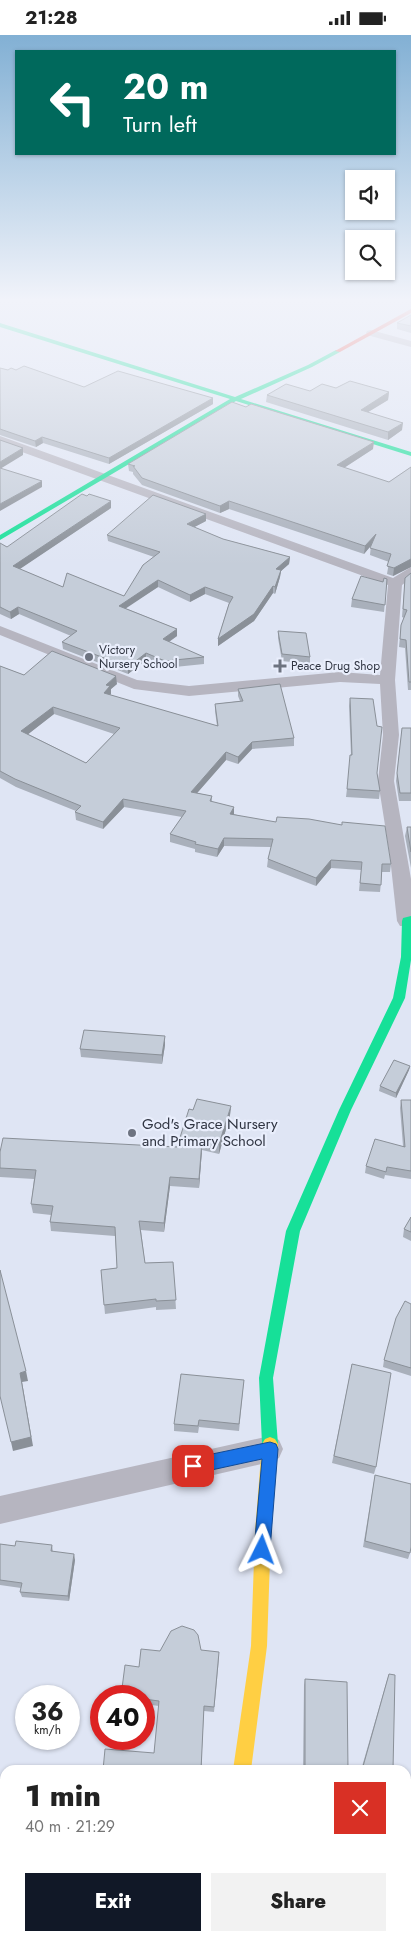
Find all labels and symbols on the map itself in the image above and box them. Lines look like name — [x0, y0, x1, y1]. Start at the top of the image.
place label: Victory Nursery School — [99, 641, 178, 673]
marker: Victory Nursery School — [83, 651, 95, 663]
place label: Peace Drug Shop — [291, 657, 380, 675]
marker: Peace Drug Shop — [273, 659, 287, 673]
place label: God's Grace Nursery and Primary School — [142, 1113, 278, 1152]
marker: God's Grace Nursery and Primary School — [126, 1127, 138, 1139]
pin — [172, 1445, 214, 1487]
position arrow — [235, 1523, 287, 1575]
speed limit sign: 40 — [90, 1685, 155, 1750]

